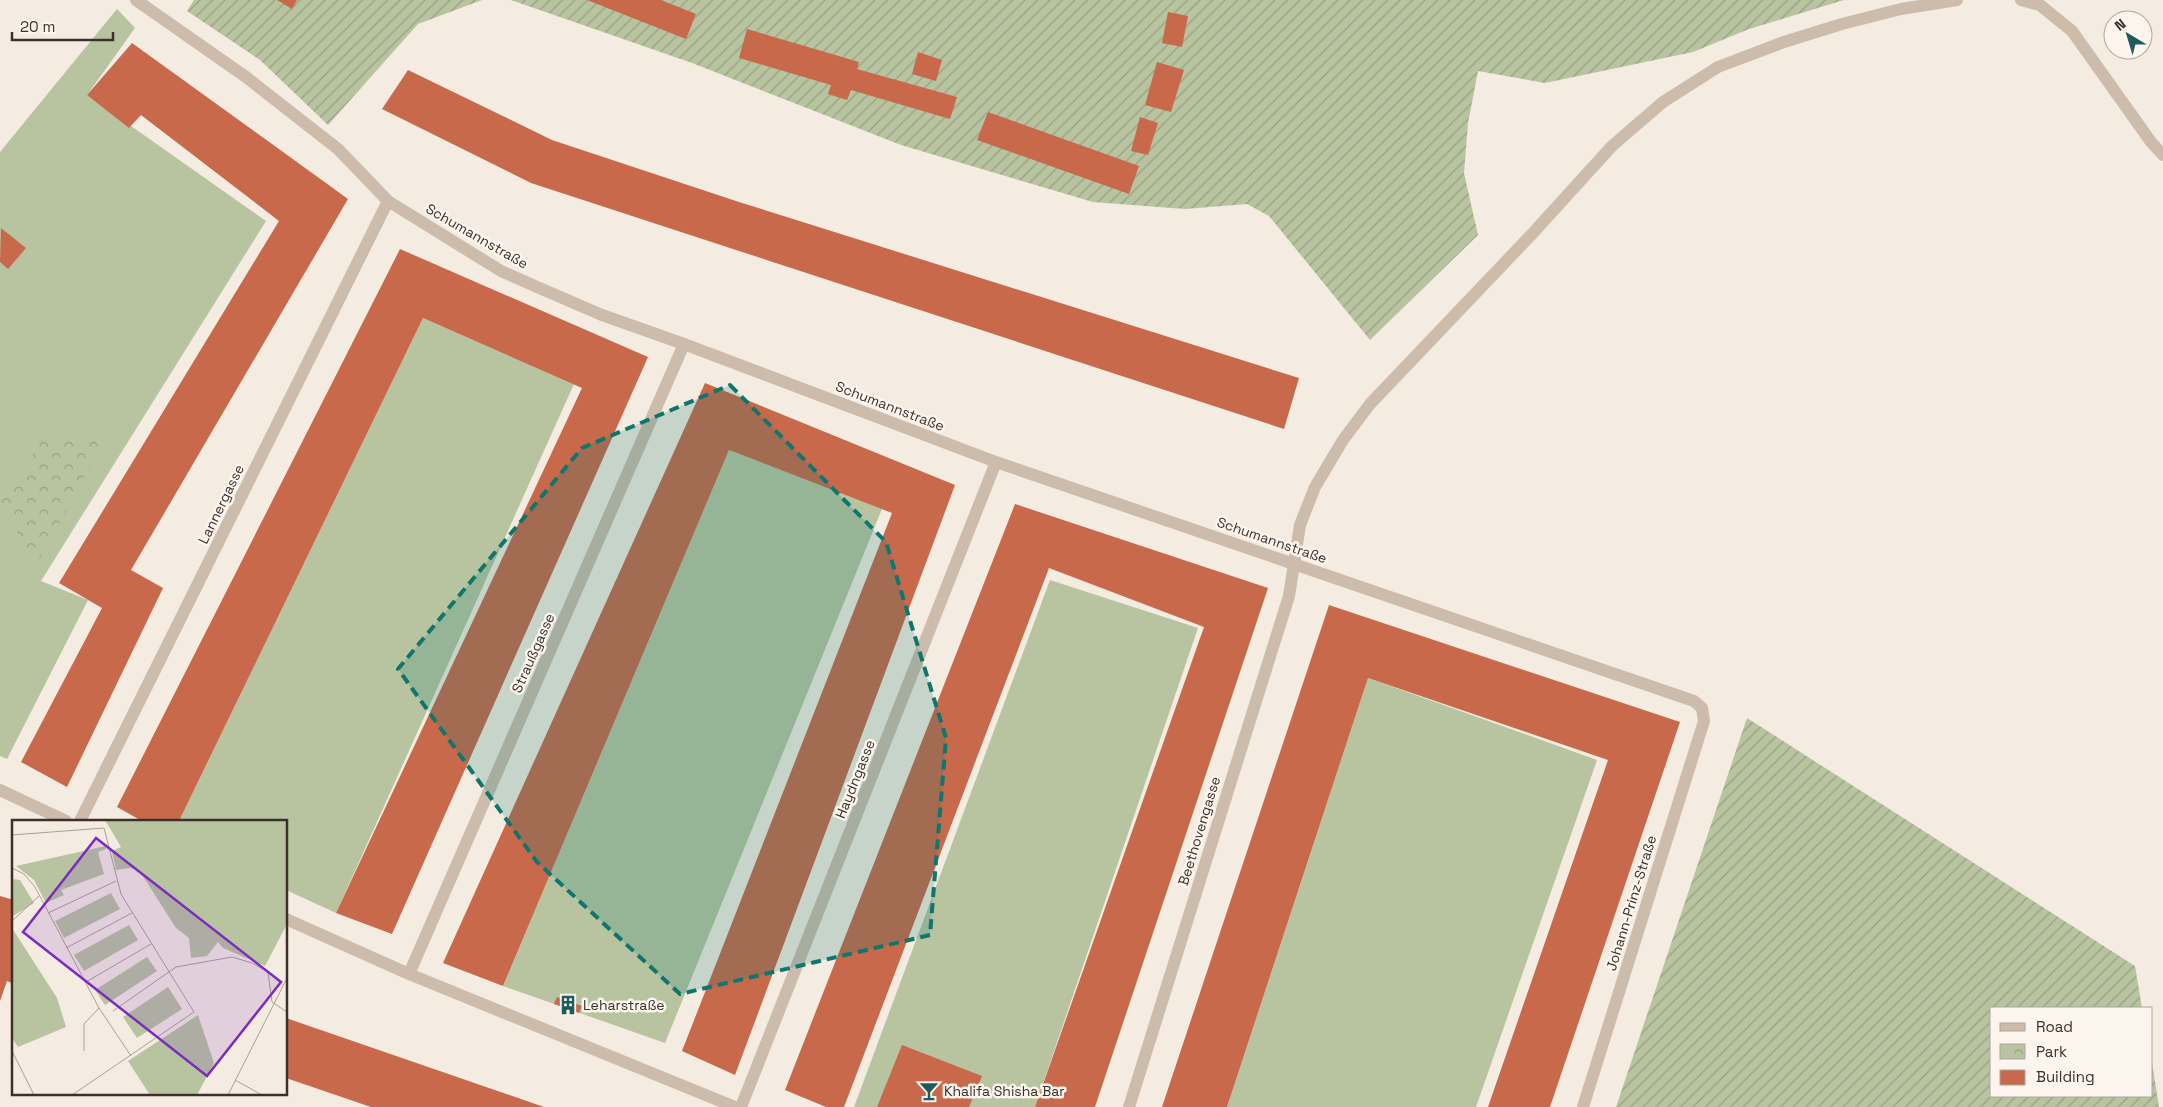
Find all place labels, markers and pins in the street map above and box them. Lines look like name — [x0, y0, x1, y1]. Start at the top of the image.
building icon: Leharstraße — [557, 994, 579, 1016]
place label: Leharstraße — [583, 996, 664, 1014]
bar icon: Khalifa Shisha Bar — [918, 1080, 940, 1102]
place label: Khalifa Shisha Bar — [944, 1082, 1065, 1100]

